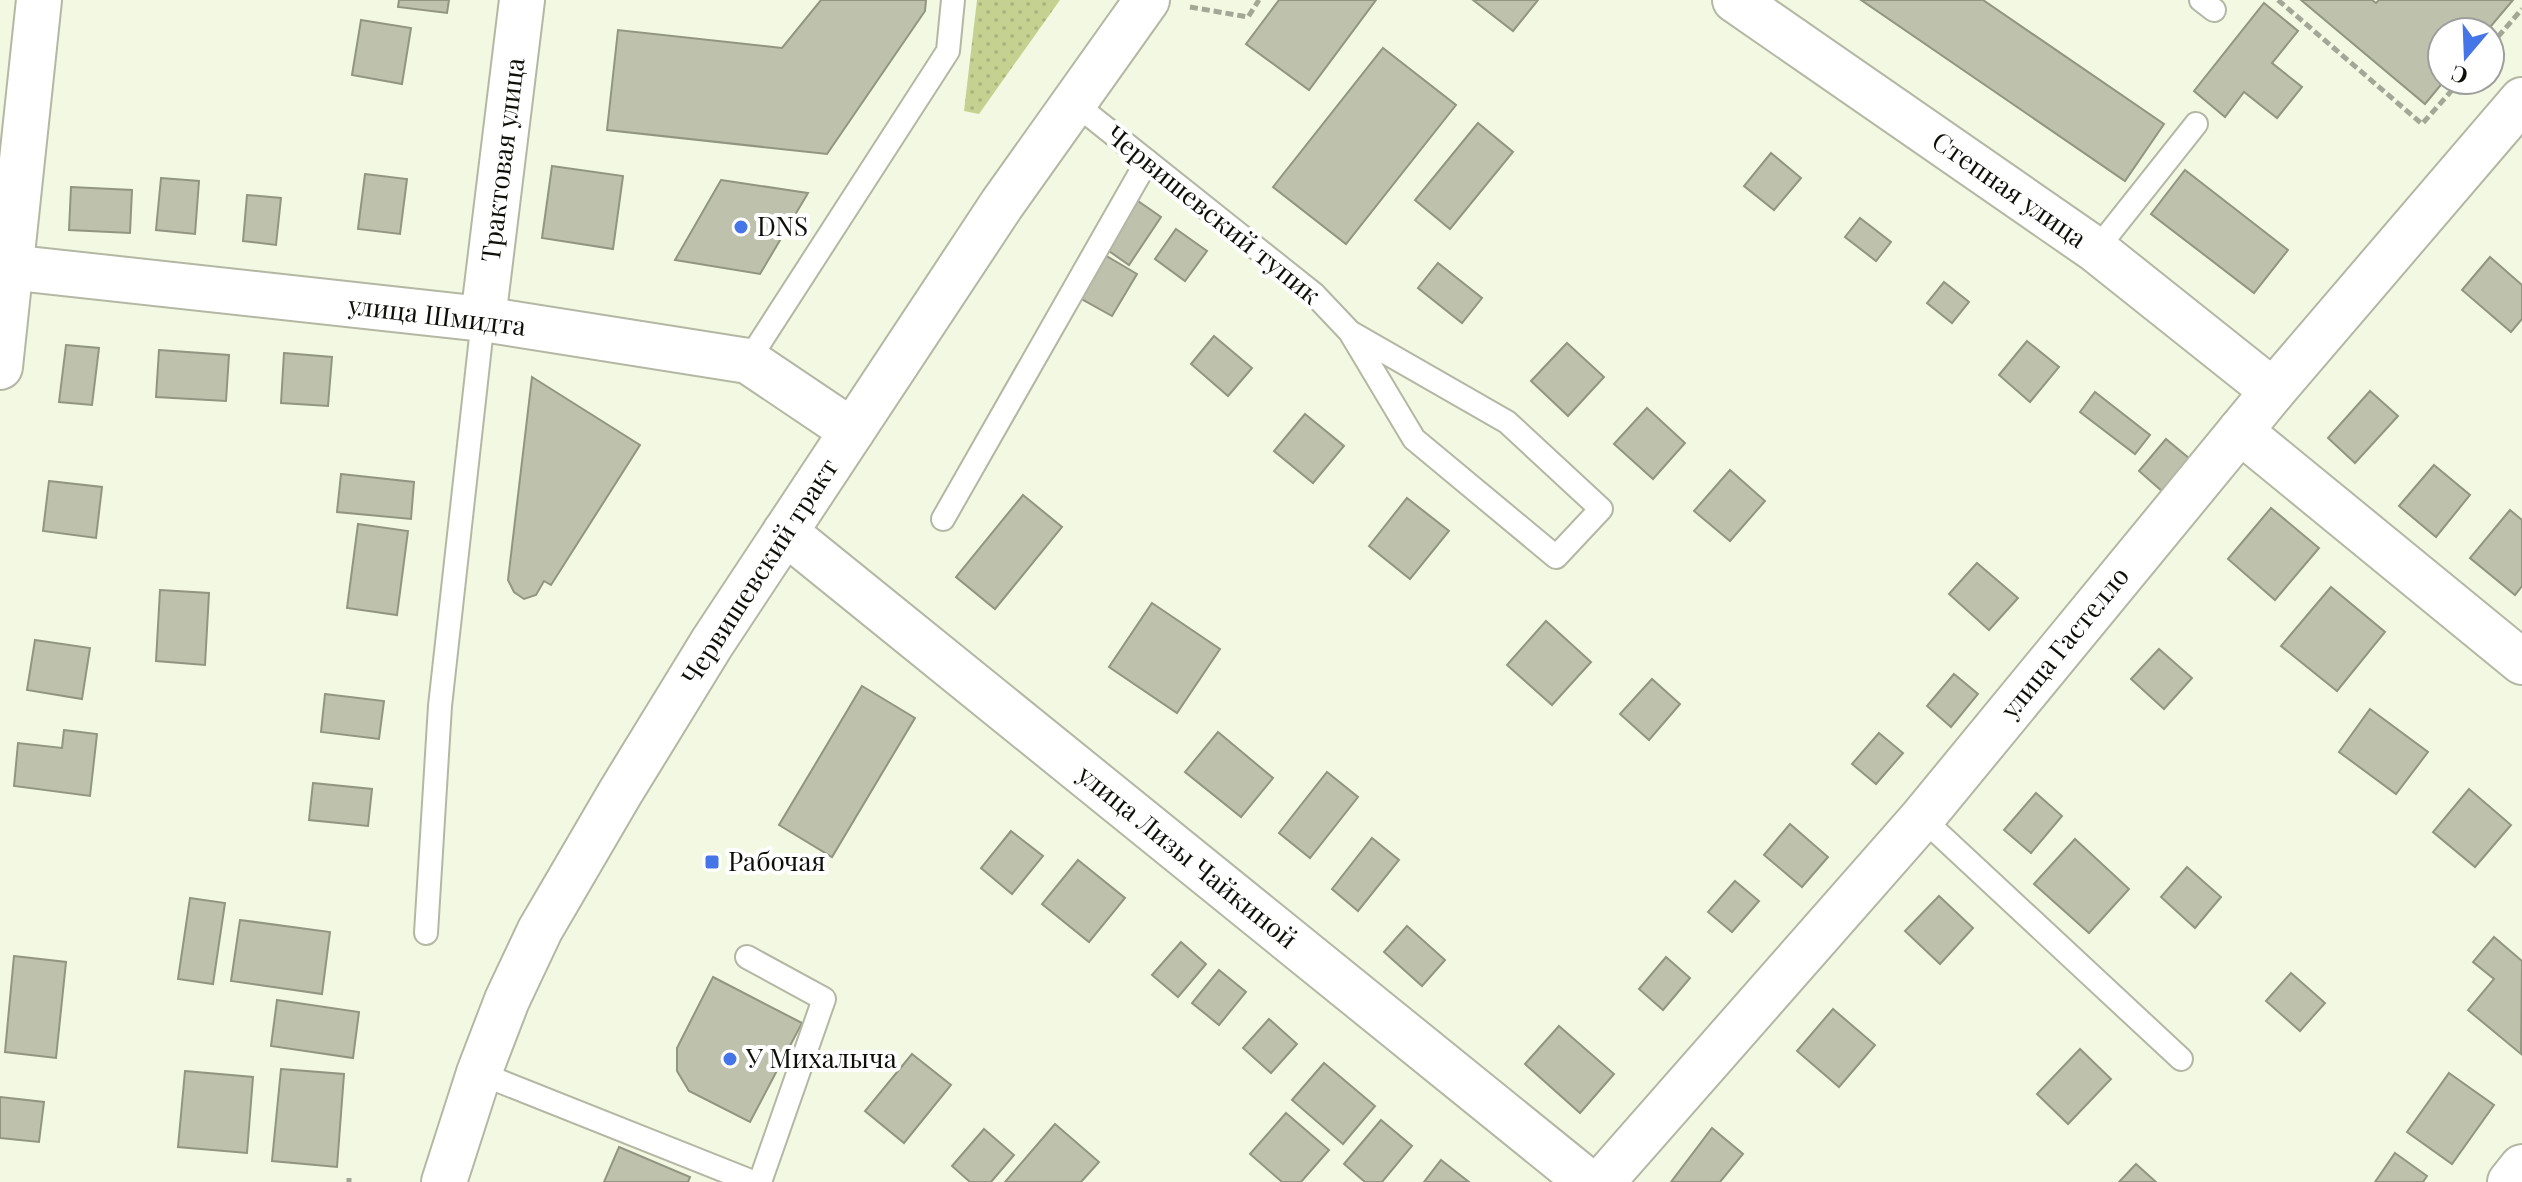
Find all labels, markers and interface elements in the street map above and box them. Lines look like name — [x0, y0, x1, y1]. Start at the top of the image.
north arrow — [2426, 16, 2506, 96]
street label: Трактовая улица — [472, 56, 531, 264]
text: С — [2447, 59, 2471, 93]
street label: Червишевский тупик — [1100, 116, 1328, 311]
street label: Степная улица — [1926, 123, 2094, 255]
place label: DNS — [757, 208, 808, 243]
marker: DNS — [732, 218, 750, 236]
street label: улица Шмидта — [345, 286, 528, 343]
street label: Червишевский тракт — [672, 451, 845, 691]
street label: улица Гастелло — [1991, 559, 2136, 726]
street label: улица Лизы Чайкиной — [1070, 756, 1305, 955]
place label: Рабочая — [728, 843, 825, 878]
marker: Рабочая — [703, 853, 721, 871]
place label: У Михалыча — [745, 1040, 897, 1075]
marker: У Михалыча — [721, 1050, 739, 1068]

